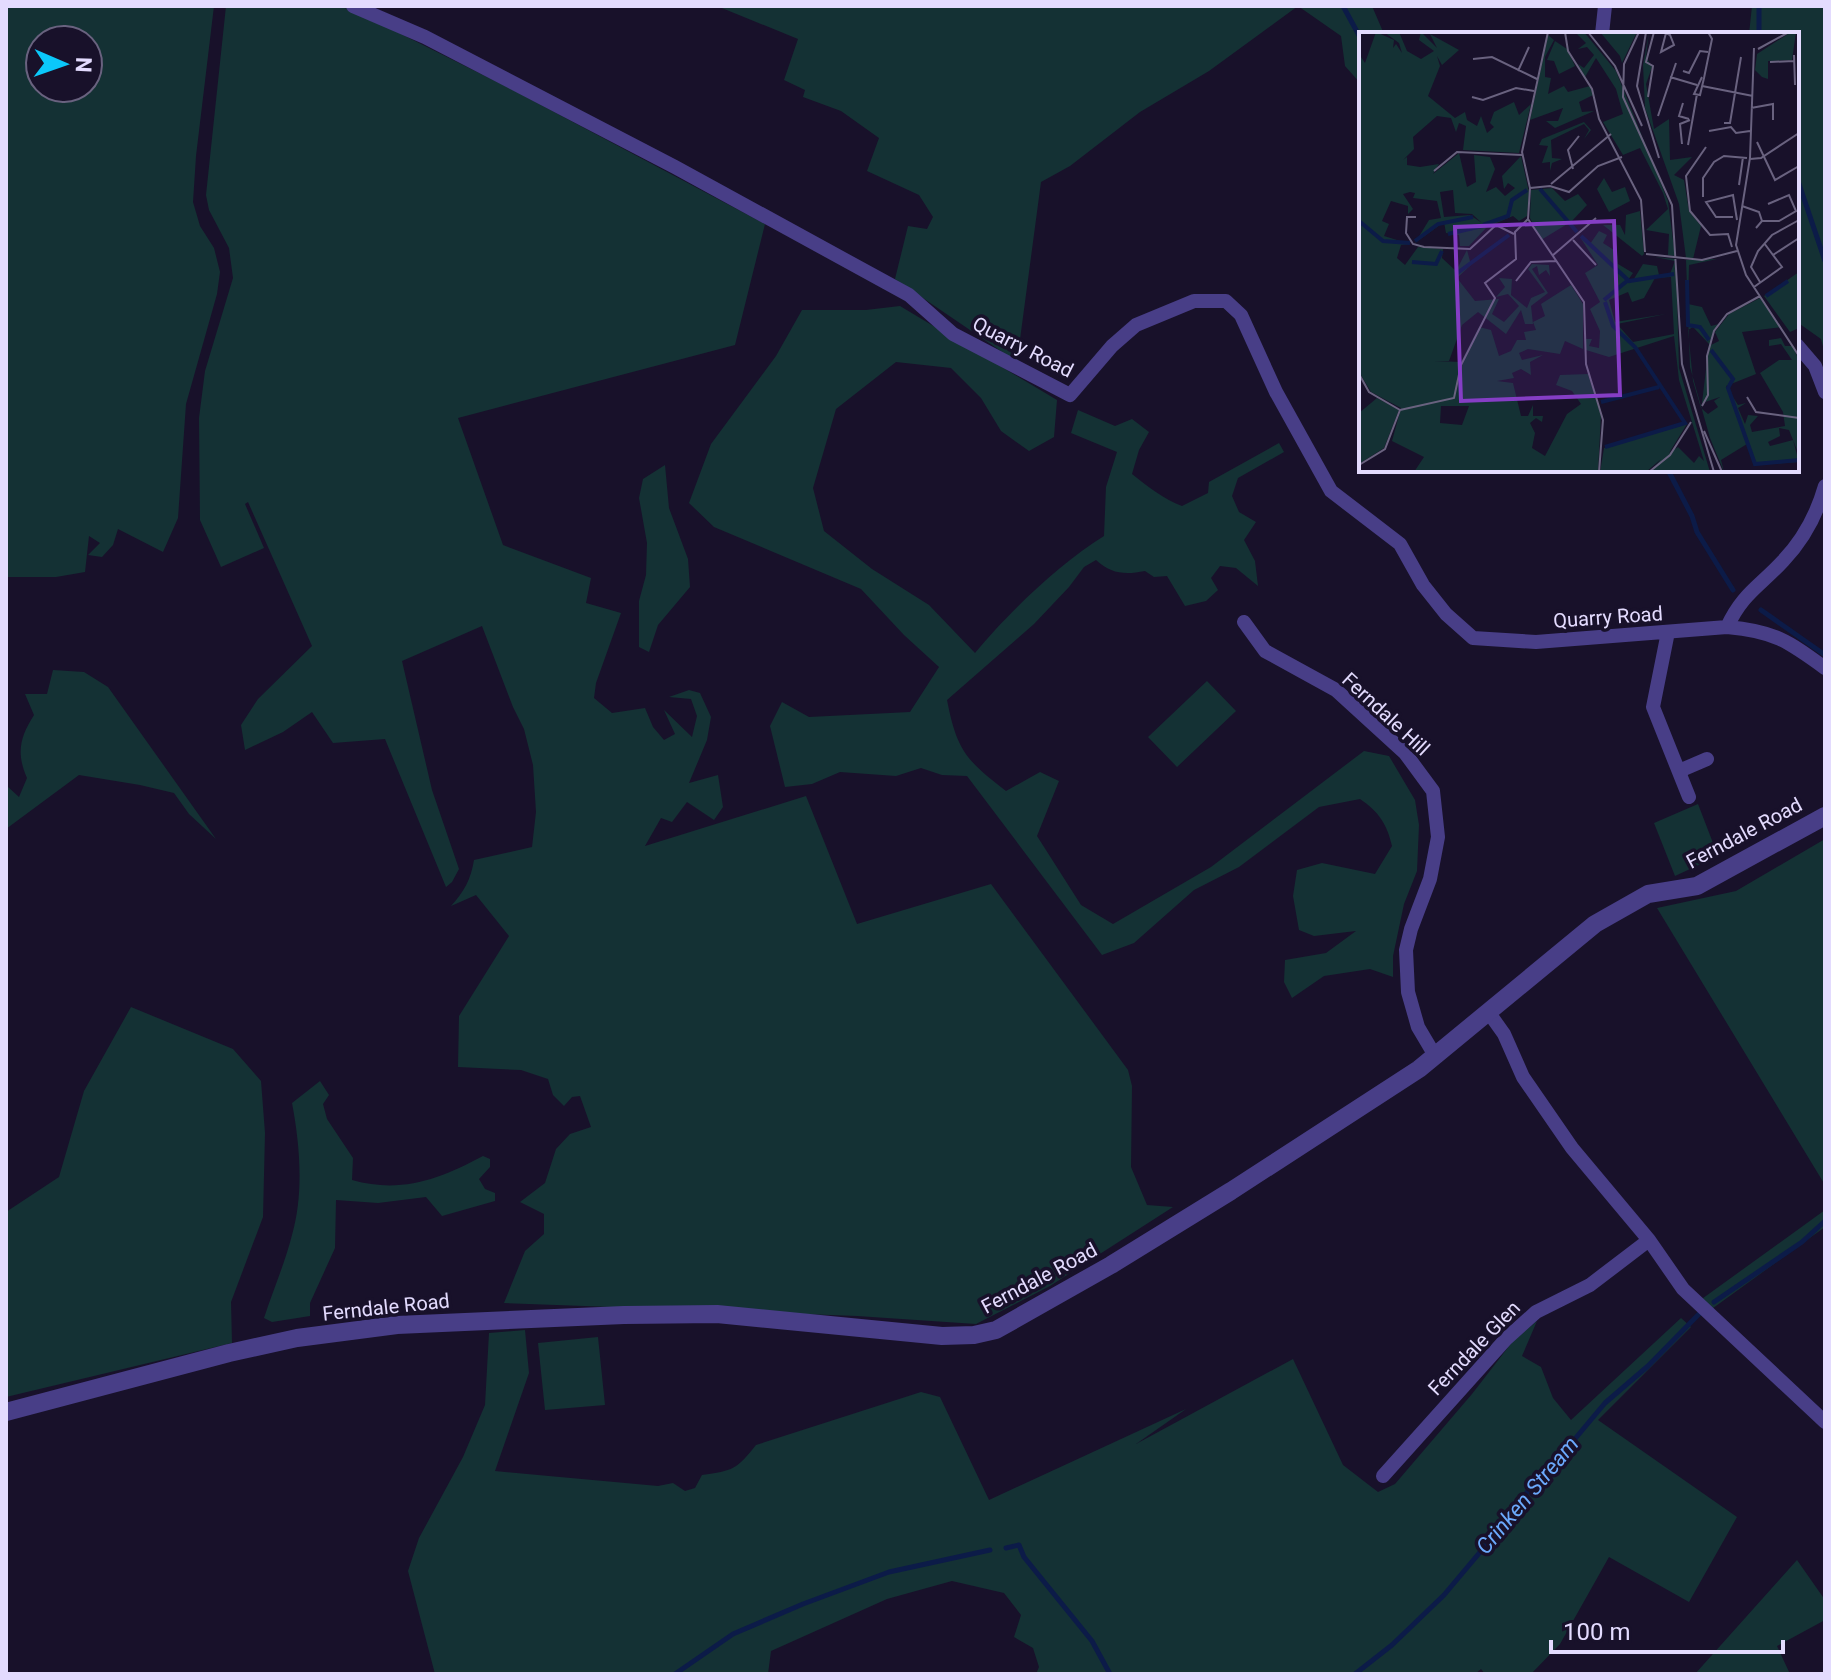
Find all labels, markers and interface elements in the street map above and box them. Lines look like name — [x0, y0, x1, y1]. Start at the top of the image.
north arrow — [24, 24, 104, 104]
inset map — [1359, 32, 1799, 472]
text: N — [71, 56, 96, 73]
street label: Quarry Road — [969, 311, 1077, 383]
street label: Quarry Road — [1552, 601, 1664, 633]
street label: Ferndale Hill — [1337, 667, 1435, 761]
street label: Ferndale Road — [1682, 792, 1806, 874]
street label: Ferndale Road — [977, 1237, 1101, 1319]
street label: Ferndale Road — [321, 1288, 451, 1326]
street label: Ferndale Glen — [1423, 1296, 1525, 1400]
water label: Crinken Stream — [1471, 1432, 1584, 1559]
scale bar — [1551, 1604, 1783, 1654]
text: 100 m — [1563, 1618, 1630, 1646]

